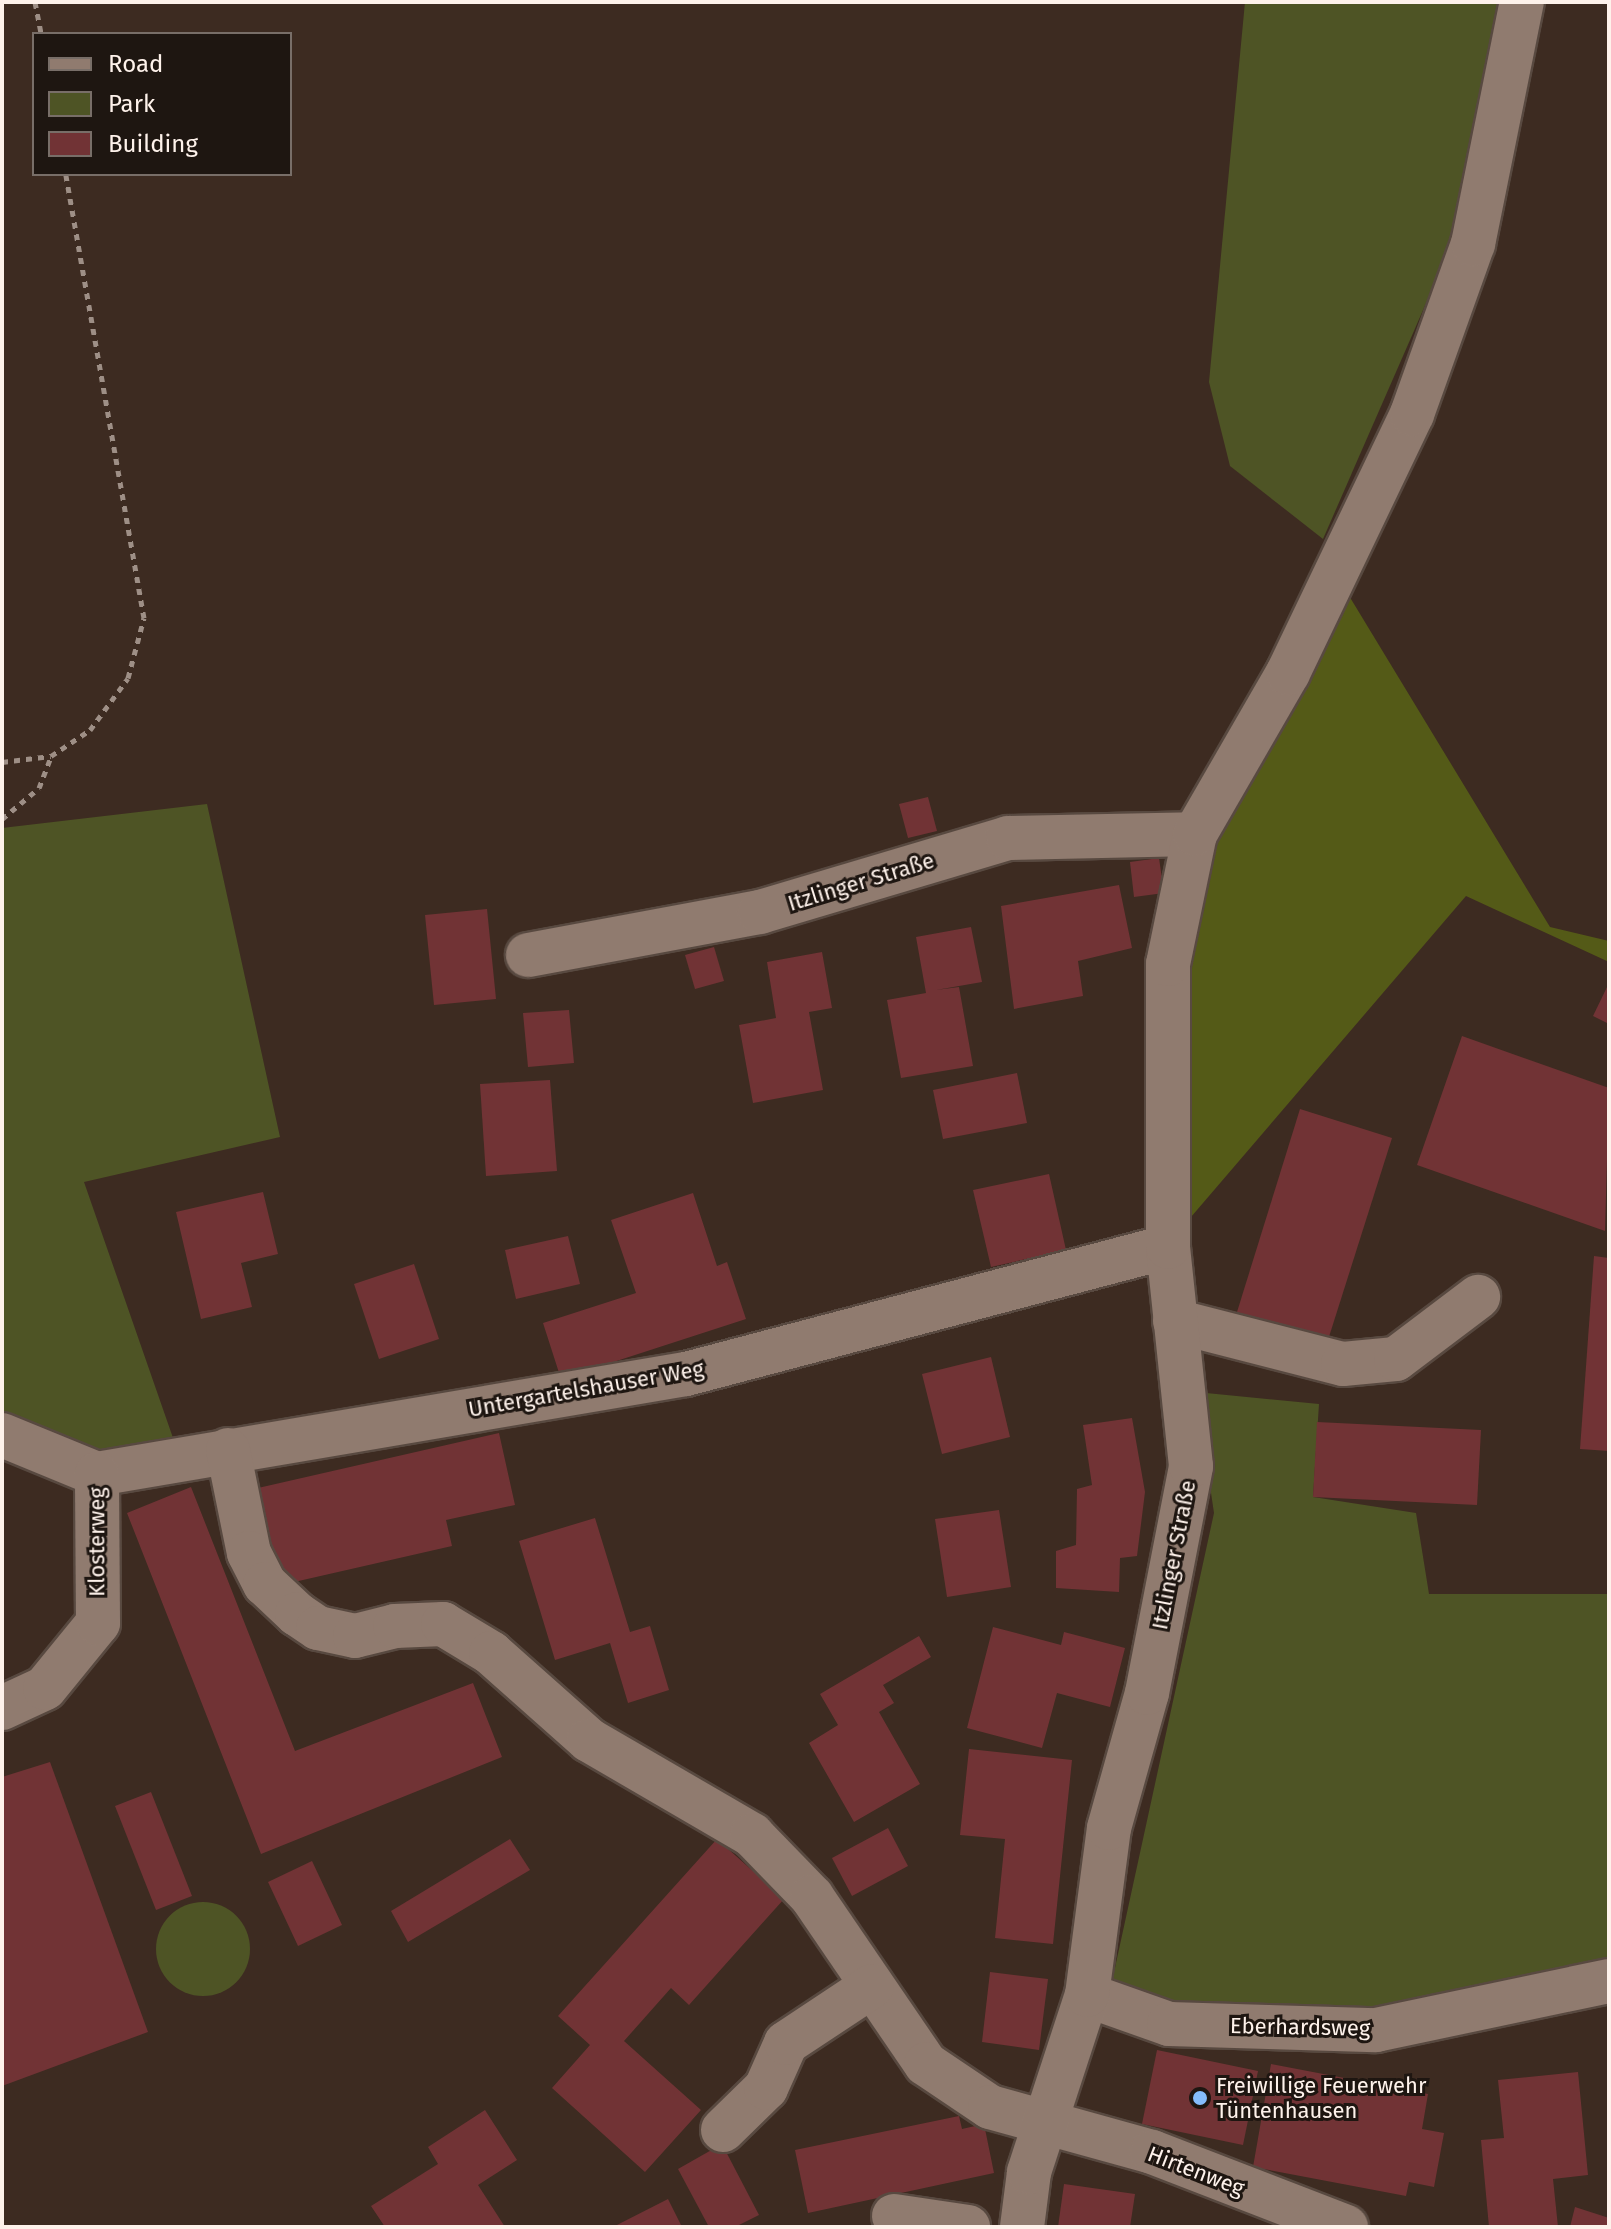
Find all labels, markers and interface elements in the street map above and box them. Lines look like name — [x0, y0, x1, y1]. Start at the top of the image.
legend — [32, 32, 292, 176]
text: Road — [108, 50, 163, 78]
text: Park — [108, 90, 155, 118]
text: Building — [108, 130, 198, 158]
street label: Itzlinger Straße — [785, 847, 937, 917]
street label: Untergartelshauser Weg — [466, 1355, 706, 1423]
street label: Itzlinger Straße — [1147, 1478, 1201, 1632]
street label: Klosterweg — [84, 1487, 110, 1597]
street label: Eberhardsweg — [1230, 2013, 1370, 2041]
place label: Freiwillige Feuerwehr Tüntenhausen — [1216, 2072, 1426, 2124]
marker: Freiwillige Feuerwehr Tüntenhausen — [1191, 2089, 1209, 2107]
street label: Hirtenweg — [1144, 2141, 1248, 2201]

